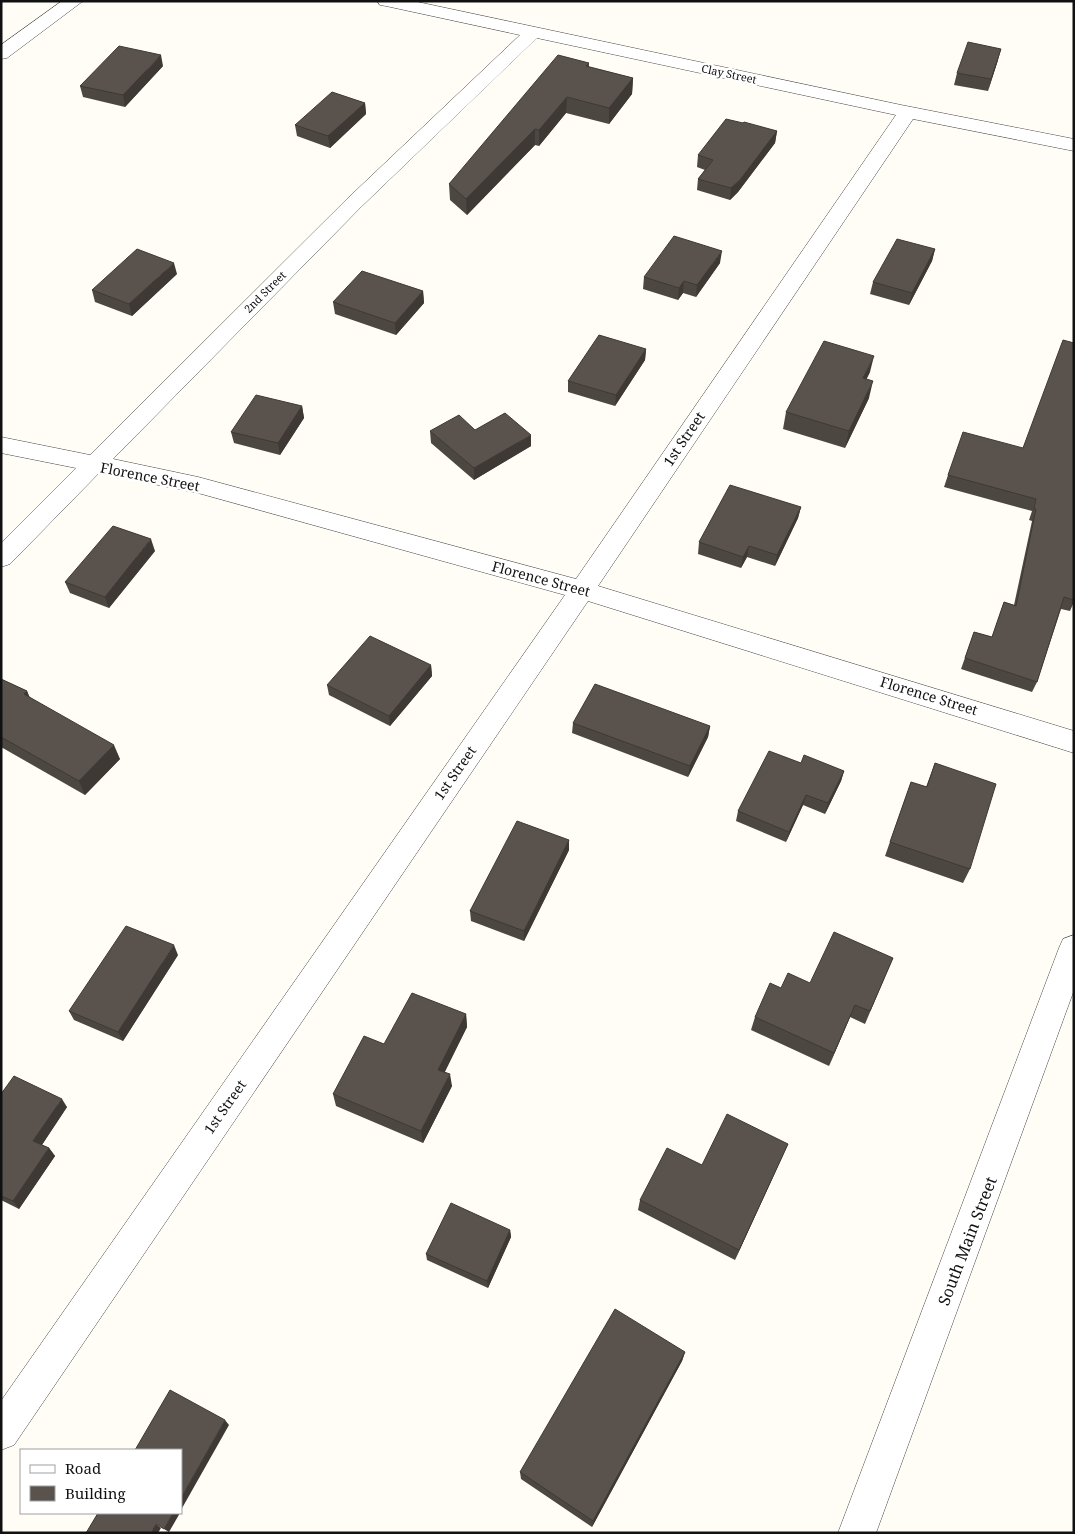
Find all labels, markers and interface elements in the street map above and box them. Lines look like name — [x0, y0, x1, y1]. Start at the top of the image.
street label: Clay Street — [700, 60, 758, 87]
street label: 2nd Street — [240, 267, 289, 316]
street label: 1st Street — [658, 408, 709, 470]
street label: Florence Street — [99, 458, 201, 495]
street label: Florence Street — [490, 556, 592, 601]
street label: Florence Street — [878, 672, 980, 719]
street label: 1st Street — [429, 742, 480, 803]
street label: 1st Street — [199, 1076, 250, 1137]
street label: South Main Street — [932, 1173, 1002, 1309]
legend — [20, 1449, 182, 1514]
text: Road — [65, 1458, 101, 1478]
text: Building — [65, 1483, 126, 1503]

